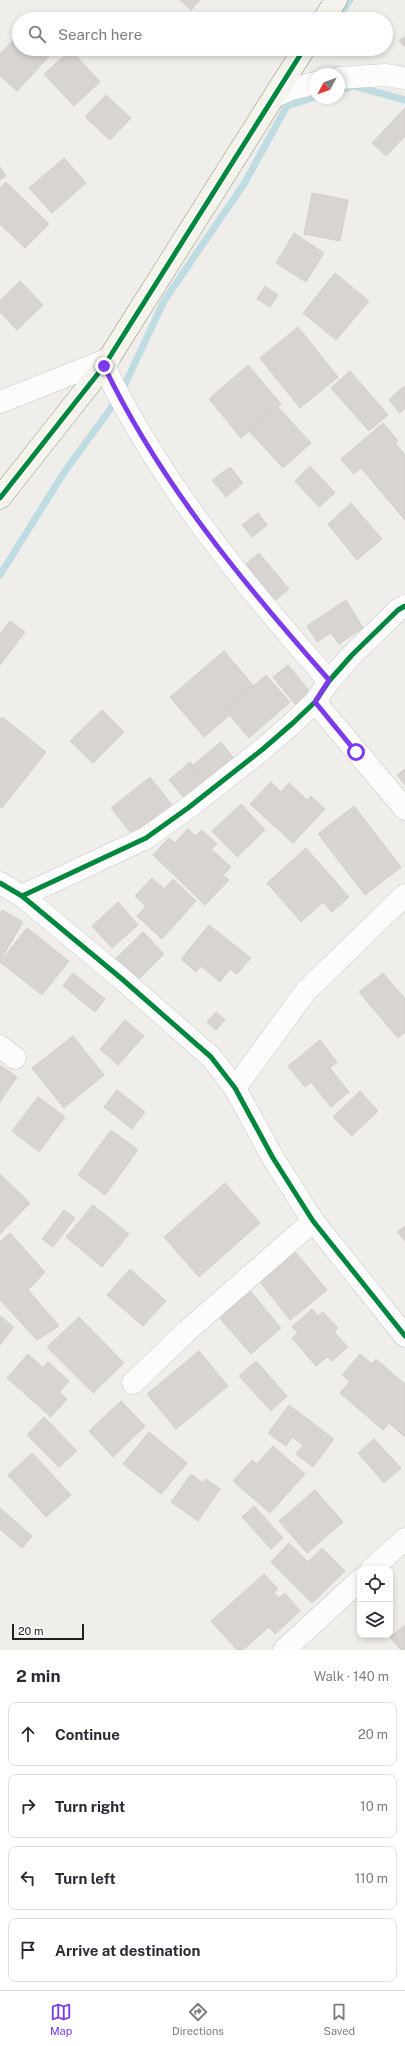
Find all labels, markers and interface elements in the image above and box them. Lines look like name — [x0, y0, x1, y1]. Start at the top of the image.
search box — [12, 12, 393, 56]
icon: search — [26, 23, 48, 45]
text: Search here — [58, 26, 142, 43]
north arrow — [309, 68, 345, 104]
route end — [95, 357, 113, 375]
route start — [347, 743, 365, 761]
map controls — [357, 1566, 393, 1638]
button: locate — [357, 1566, 393, 1602]
button: layers — [357, 1602, 393, 1638]
scale bar — [12, 1622, 84, 1641]
text: 20 m — [18, 1625, 43, 1637]
text: 2 min — [16, 1666, 61, 1686]
text: Walk · 140 m — [314, 1669, 389, 1684]
icon: ahead — [17, 1723, 39, 1745]
text: Continue — [55, 1726, 120, 1743]
text: 20 m — [358, 1727, 388, 1742]
icon: right — [17, 1795, 39, 1817]
text: Turn right — [55, 1798, 125, 1815]
text: 10 m — [360, 1799, 388, 1814]
icon: left — [17, 1867, 39, 1889]
text: Turn left — [55, 1870, 116, 1887]
text: 110 m — [355, 1871, 388, 1886]
icon: arrive — [17, 1939, 39, 1961]
text: Arrive at destination — [55, 1942, 200, 1959]
tab: Map — [50, 2001, 72, 2037]
tab: Directions — [172, 2001, 224, 2037]
tab: Saved — [324, 2001, 355, 2037]

